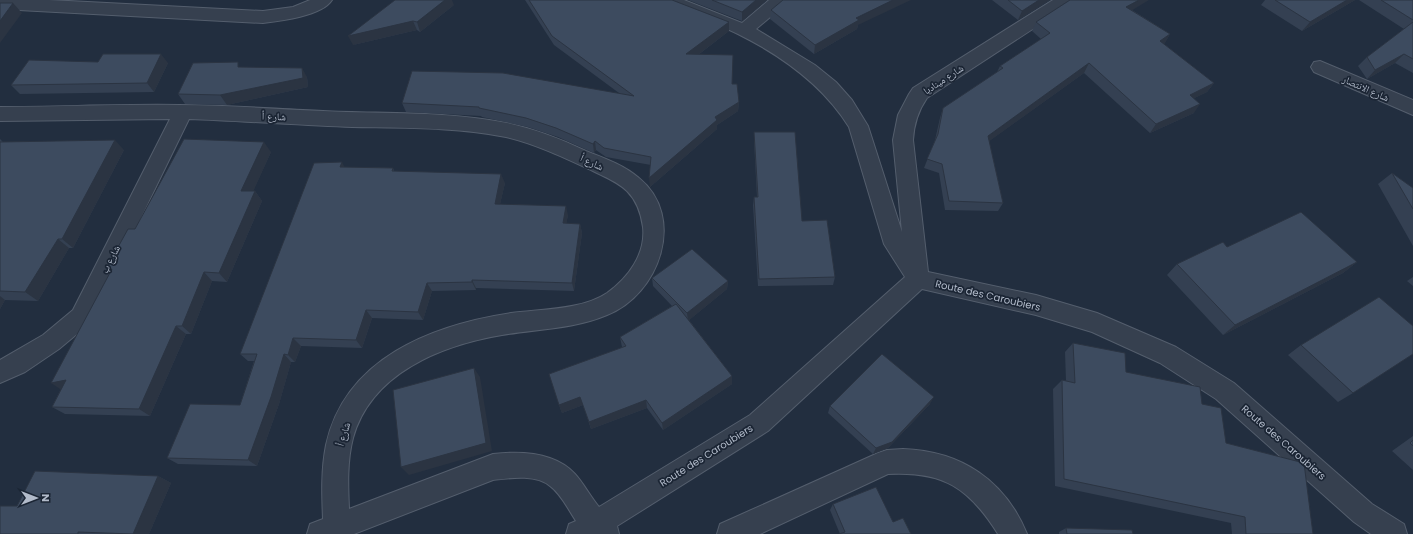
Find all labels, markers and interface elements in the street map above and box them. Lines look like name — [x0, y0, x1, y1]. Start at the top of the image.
street label: شارع ميناديا — [920, 61, 967, 98]
street label: شارع الانتصار — [1339, 71, 1392, 106]
street label: شارع أ — [261, 109, 287, 124]
street label: شارع أ — [577, 150, 606, 175]
street label: شارع ب — [97, 242, 124, 276]
street label: Route des Caroubiers — [934, 276, 1042, 315]
street label: Route des Caroubiers — [1238, 401, 1329, 483]
street label: شارع أ — [333, 420, 354, 448]
street label: Route des Caroubiers — [657, 421, 756, 490]
north arrow — [16, 478, 56, 518]
text: N — [38, 494, 54, 502]

